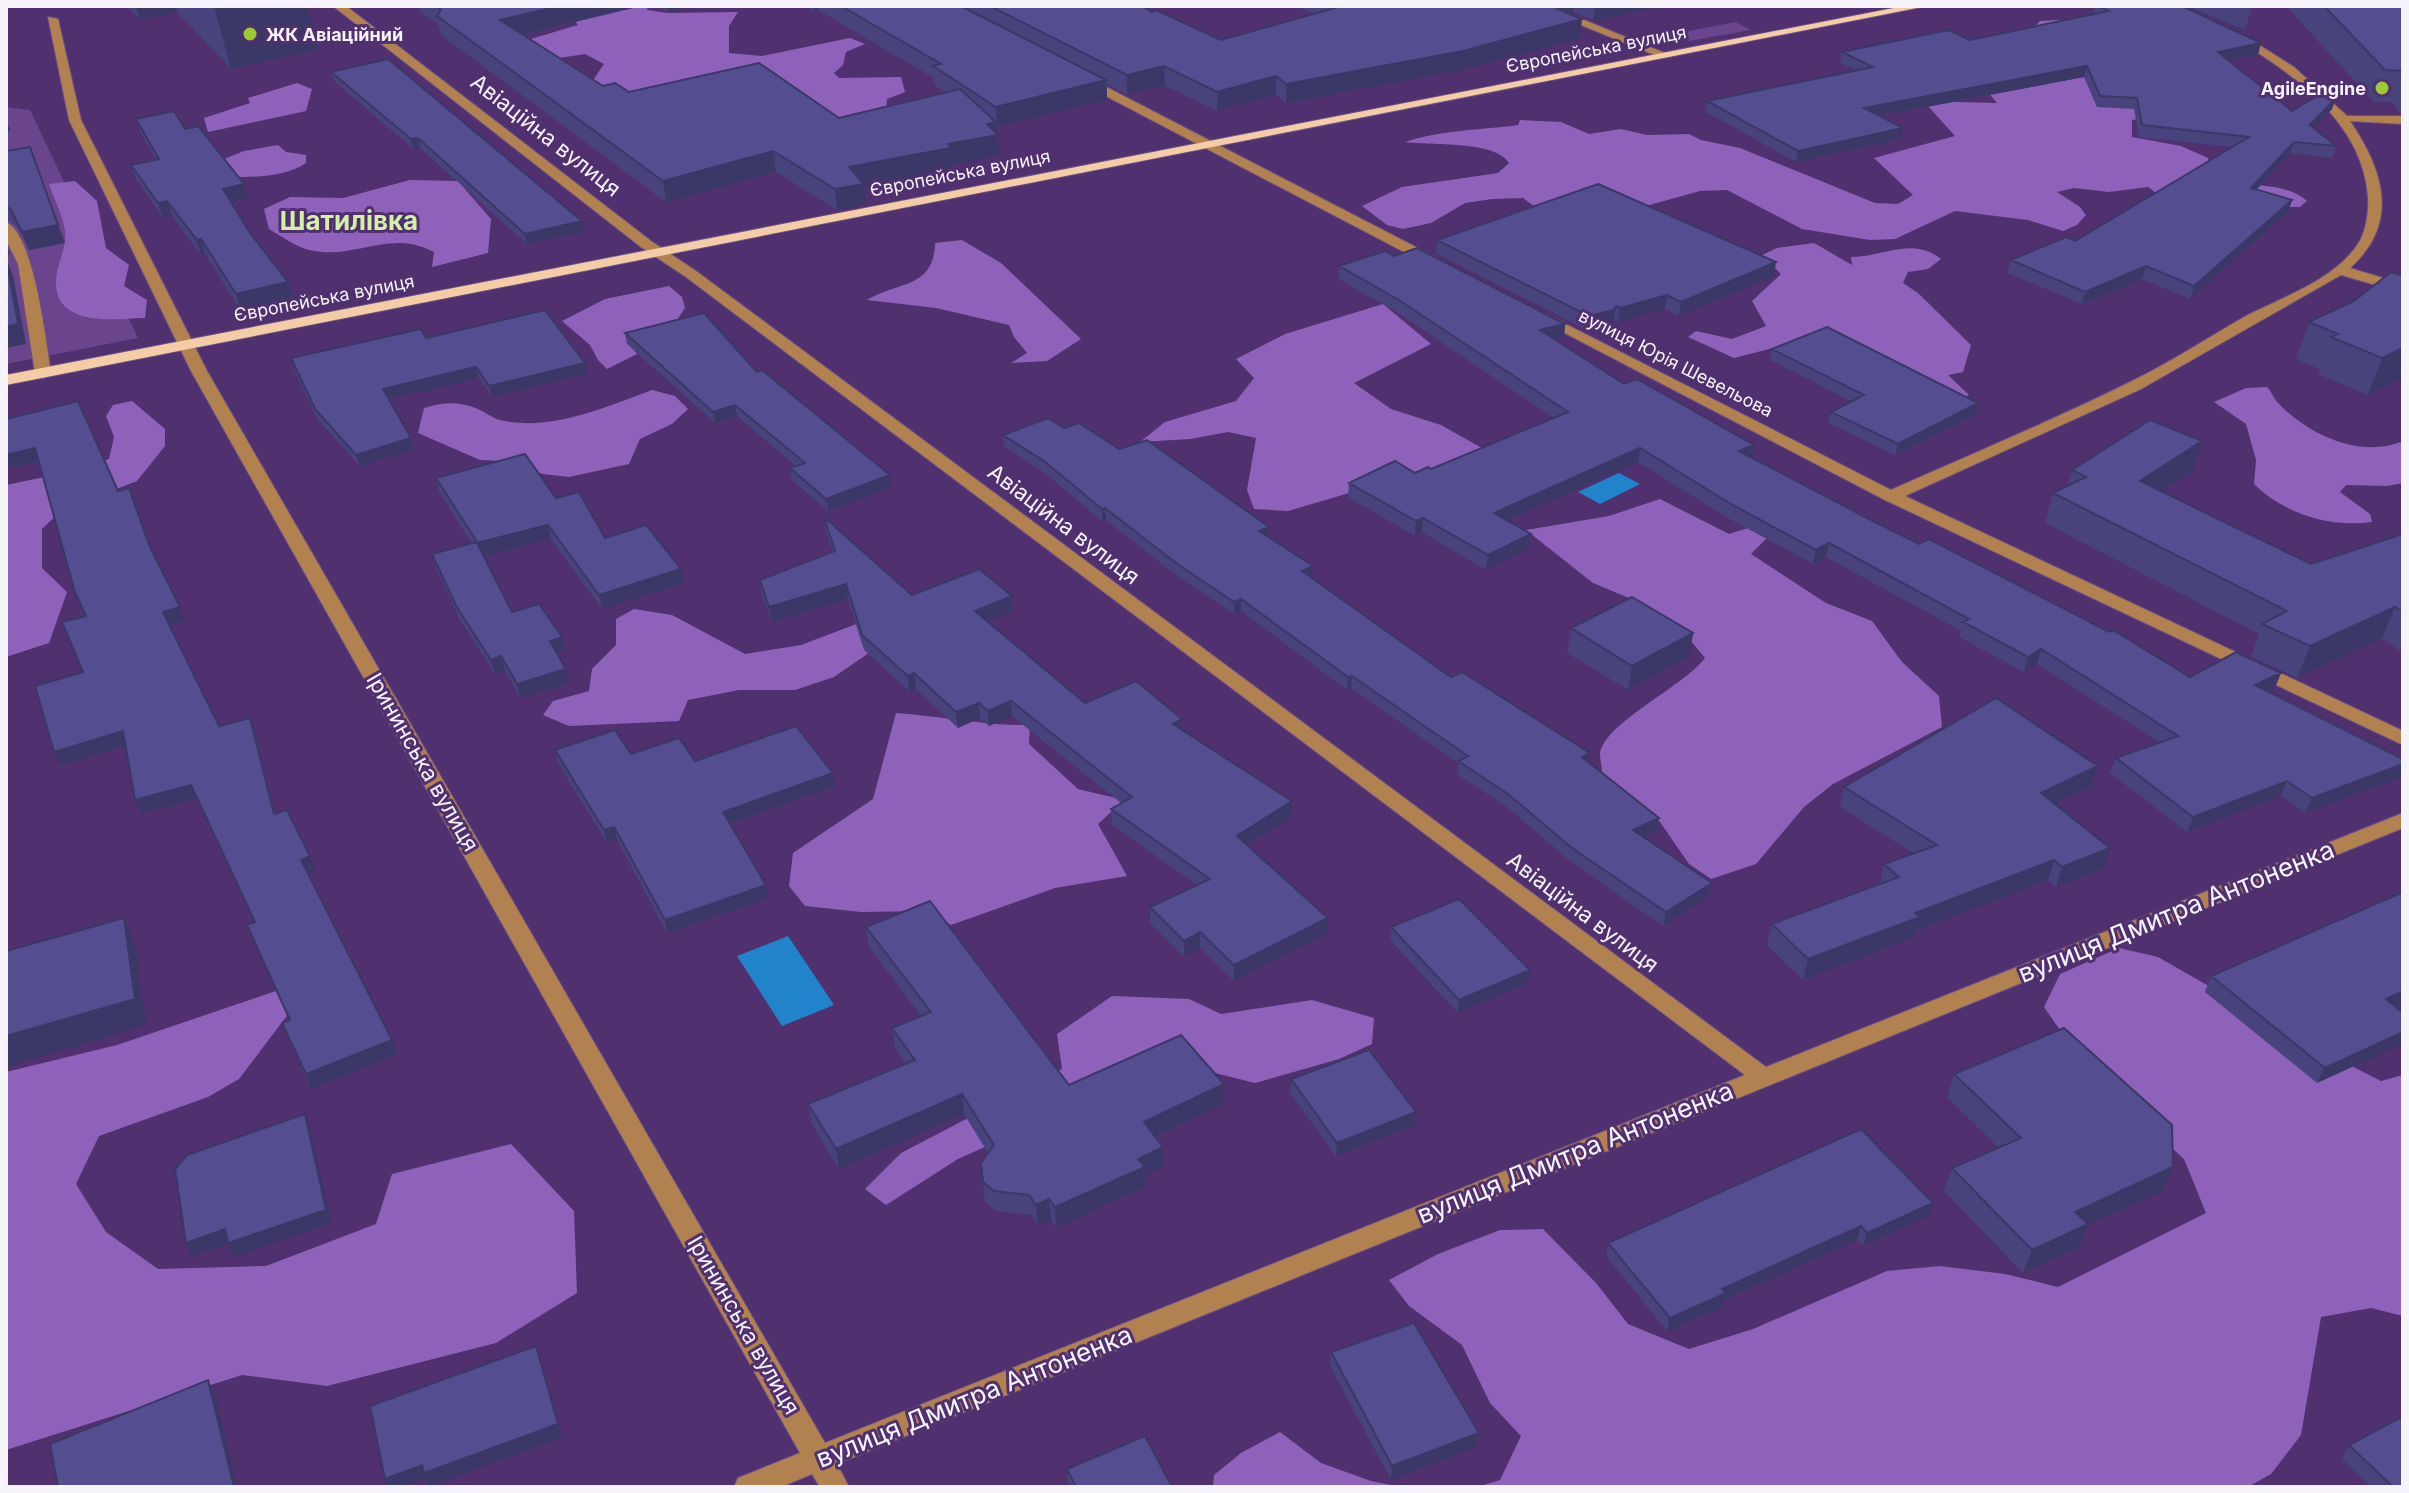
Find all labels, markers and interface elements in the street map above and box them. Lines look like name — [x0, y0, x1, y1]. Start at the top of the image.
street label: Європейська вулиця — [1504, 21, 1688, 77]
place label: ЖК Авіаційний — [266, 24, 403, 45]
marker: ЖК Авіаційний — [241, 25, 259, 43]
street label: Авіаційна вулиця — [466, 68, 626, 202]
place label: AgileEngine — [2261, 78, 2366, 99]
marker: AgileEngine — [2373, 79, 2391, 97]
street label: Європейська вулиця — [868, 145, 1052, 201]
district label: Шатилівка — [280, 205, 418, 236]
street label: Європейська вулиця — [232, 270, 416, 326]
street label: вулиця Юрія Шевельова — [1576, 305, 1776, 421]
street label: Авіаційна вулиця — [983, 459, 1145, 589]
street label: Ірининська вулиця — [361, 668, 485, 856]
street label: вулиця Дмитра Антоненка — [2013, 833, 2339, 989]
street label: Авіаційна вулиця — [1502, 847, 1664, 977]
street label: вулиця Дмитра Антоненка — [1412, 1074, 1738, 1230]
street label: Ірининська вулиця — [682, 1231, 806, 1419]
street label: вулиця Дмитра Антоненка — [811, 1318, 1137, 1474]

